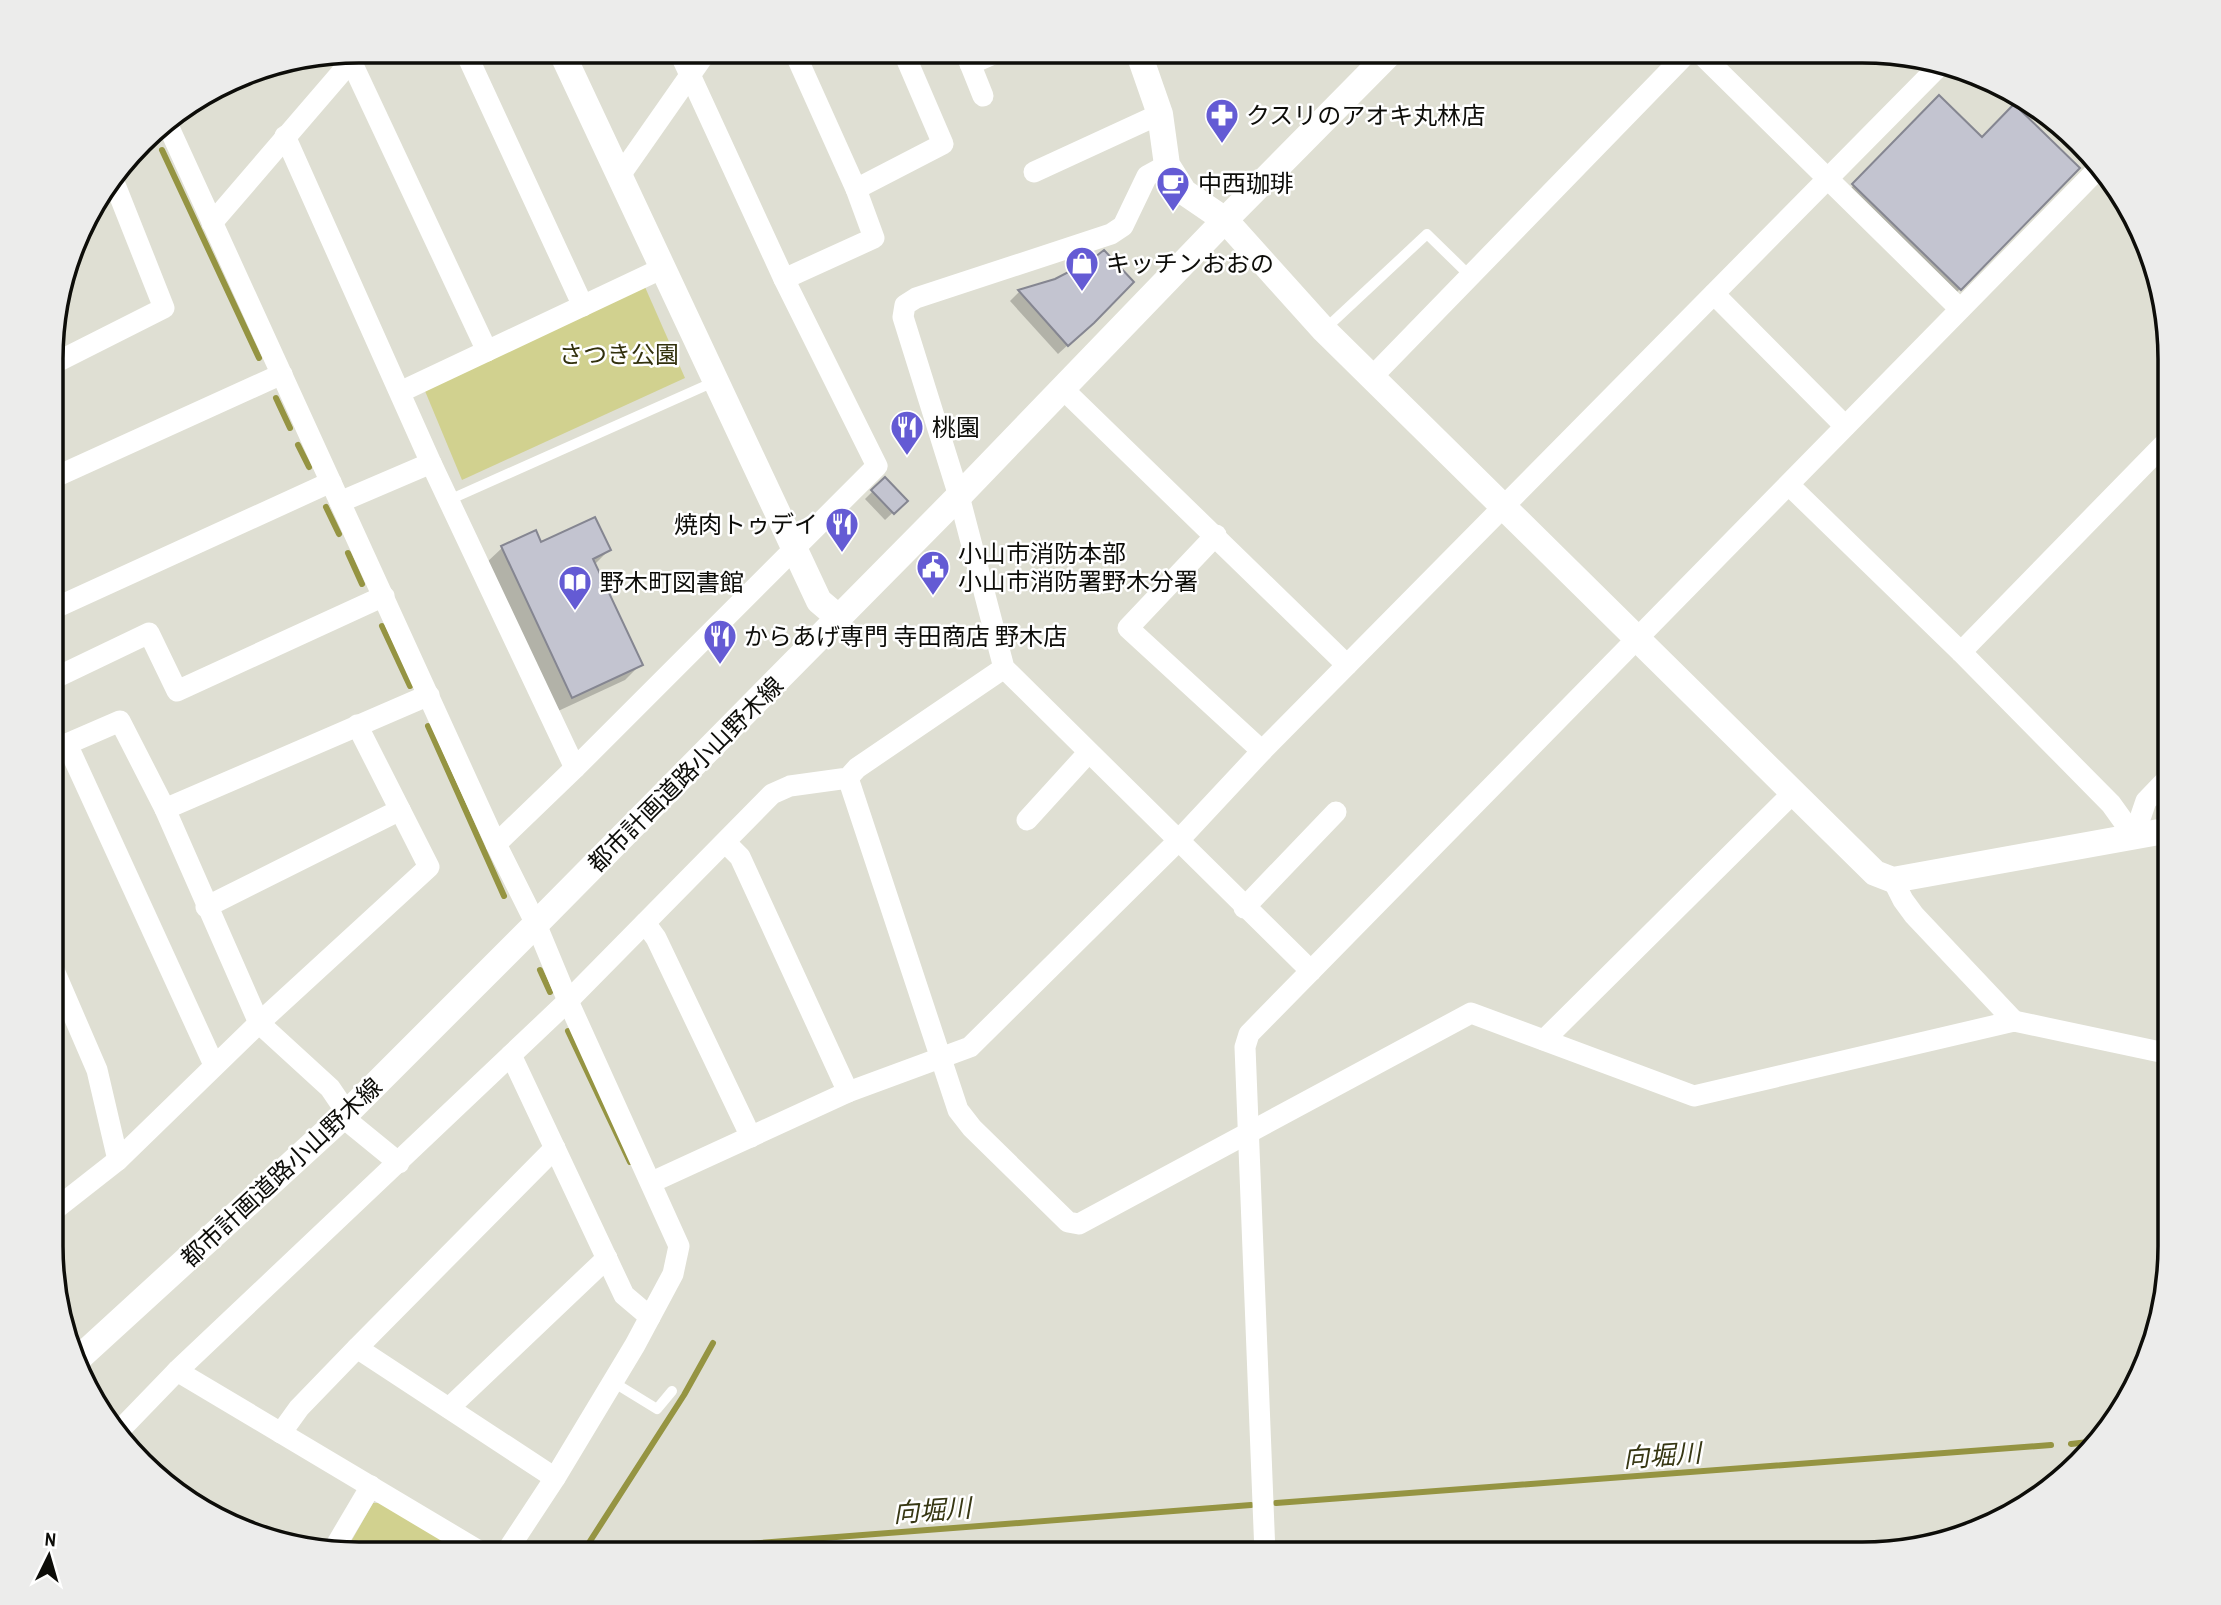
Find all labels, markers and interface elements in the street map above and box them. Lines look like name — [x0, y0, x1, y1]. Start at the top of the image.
pharmacy icon: クスリのアオキ丸林店 — [1203, 96, 1241, 145]
place label: クスリのアオキ丸林店 — [1246, 99, 1485, 131]
cafe icon: 中西珈琲 — [1154, 164, 1192, 213]
place label: 中西珈琲 — [1198, 167, 1294, 199]
shop icon: キッチンおおの — [1063, 244, 1101, 293]
place label: キッチンおおの — [1106, 247, 1274, 279]
park label: さつき公園 — [559, 338, 679, 370]
restaurant icon: 桃園 — [888, 408, 926, 457]
place label: 桃園 — [932, 411, 980, 443]
restaurant icon: 焼肉トゥデイ — [823, 505, 861, 554]
place label: 焼肉トゥデイ — [674, 508, 818, 540]
place label: 小山市消防本部 小山市消防署野木分署 — [958, 537, 1198, 597]
public building icon: 小山市消防本部 小山市消防署野木分署 — [914, 548, 952, 597]
library icon: 野木町図書館 — [556, 563, 594, 612]
place label: 野木町図書館 — [600, 566, 744, 598]
restaurant icon: からあげ専門 寺田商店 野木店 — [701, 617, 739, 666]
place label: からあげ専門 寺田商店 野木店 — [744, 620, 1067, 652]
street label: 都市計画道路小山野木線 — [580, 669, 790, 879]
street label: 都市計画道路小山野木線 — [174, 1070, 388, 1274]
water label: 向堀川 — [1622, 1435, 1705, 1475]
water label: 向堀川 — [892, 1490, 975, 1530]
north arrow — [14, 1521, 84, 1591]
text: N — [44, 1526, 57, 1553]

